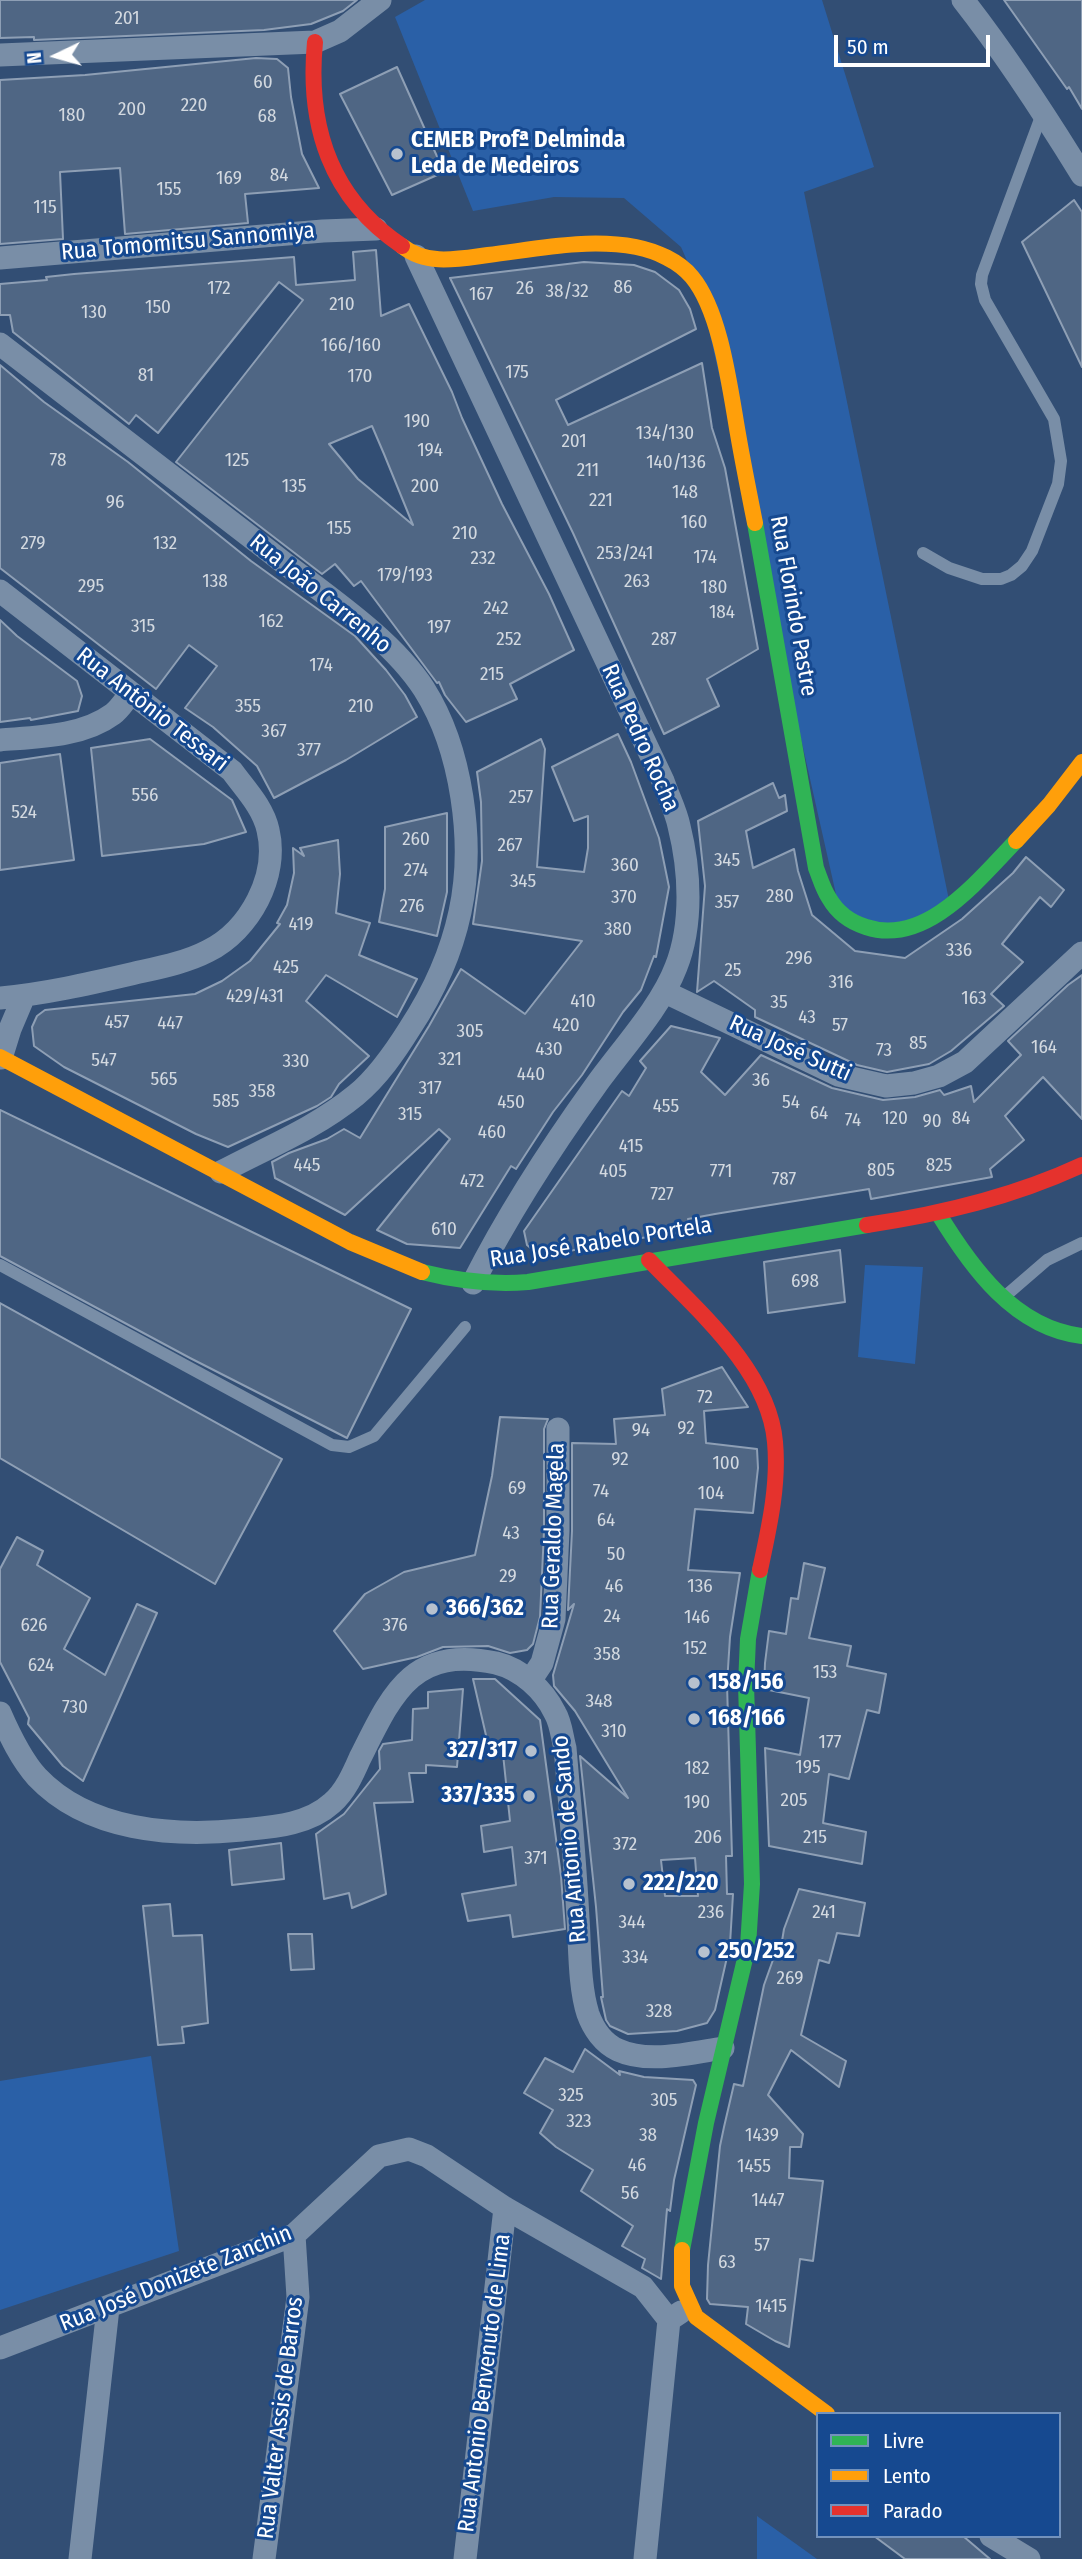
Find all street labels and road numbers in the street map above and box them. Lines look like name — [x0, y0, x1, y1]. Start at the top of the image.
street label: Rua Tomomitsu Sannomiya — [60, 217, 316, 267]
street label: Rua Florindo Pastre — [764, 514, 822, 698]
street label: Rua João Carrenho — [244, 529, 396, 659]
street label: Rua Antônio Tessari — [71, 642, 233, 778]
street label: Rua Pedro Rocha — [595, 660, 685, 816]
street label: Rua José Sutti — [725, 1010, 855, 1088]
street label: Rua José Rabelo Portela — [488, 1212, 714, 1274]
street label: Rua Geraldo Magela — [537, 1442, 571, 1630]
street label: Rua Antonio de Sando — [547, 1734, 593, 1944]
street label: Rua José Donizete Zanchin — [56, 2220, 296, 2338]
street label: Rua Antonio Benvenuto de Lima — [453, 2232, 517, 2534]
street label: Rua Valter Assis de Barros — [252, 2295, 310, 2541]

